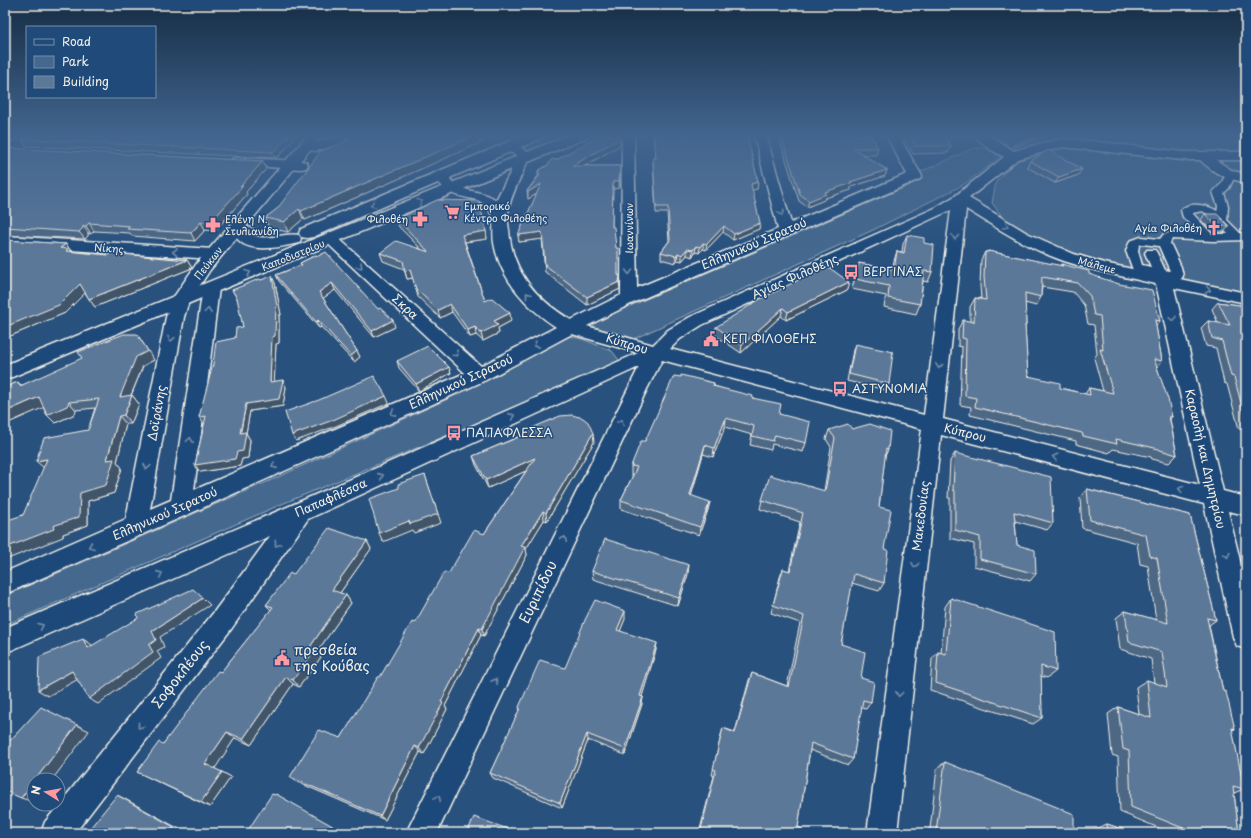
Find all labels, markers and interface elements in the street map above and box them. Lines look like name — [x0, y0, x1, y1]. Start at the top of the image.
legend — [26, 26, 156, 98]
text: Road — [62, 32, 91, 50]
text: Park — [62, 52, 89, 70]
text: Building — [62, 72, 109, 90]
place label: Εμπορικό Κέντρο Φιλοθέης — [464, 198, 547, 225]
one-way arrow — [416, 199, 423, 207]
one-way arrow — [369, 200, 377, 208]
supermarket icon: Εμπορικό Κέντρο Φιλοθέης — [443, 203, 461, 221]
street label: Ιωαννίνων — [621, 203, 636, 253]
one-way arrow — [776, 209, 785, 216]
pharmacy icon: Φιλοθέη — [411, 210, 429, 228]
place label: Ελένη Ν. Στυλιανίδη — [225, 211, 279, 238]
place label: Φιλοθέη — [367, 211, 408, 226]
street label: Ελληνικού Στρατού — [698, 213, 809, 273]
pharmacy icon: Ελένη Ν. Στυλιανίδη — [204, 216, 222, 234]
church icon: Αγία Φιλοθέη — [1205, 219, 1223, 237]
place label: Αγία Φιλοθέη — [1134, 220, 1202, 235]
one-way arrow — [1002, 221, 1009, 228]
one-way arrow — [951, 234, 960, 240]
street label: Καποδιστρίου — [259, 235, 327, 274]
street label: Νίκης — [94, 239, 124, 256]
street label: Πεύκων — [190, 243, 225, 283]
one-way arrow — [172, 247, 178, 256]
street label: Αγίας Φιλοθέης — [748, 249, 841, 303]
street label: Μάλεμε — [1077, 252, 1118, 277]
one-way arrow — [355, 261, 363, 268]
place label: ΒΕΡΓΙΝΑΣ — [863, 262, 922, 280]
bus stop icon: ΒΕΡΓΙΝΑΣ — [842, 263, 860, 281]
one-way arrow — [625, 269, 633, 275]
one-way arrow — [243, 270, 251, 278]
one-way arrow — [1205, 286, 1212, 294]
street label: Σκρα — [388, 289, 423, 323]
one-way arrow — [526, 292, 533, 299]
one-way arrow — [203, 308, 212, 315]
one-way arrow — [1168, 316, 1176, 322]
street label: Κύπρου — [604, 328, 651, 358]
place label: ΚΕΠ ΦΙΛΟΘΕΗΣ — [723, 329, 817, 347]
public building icon: ΚΕΠ ΦΙΛΟΘΕΗΣ — [702, 330, 720, 348]
one-way arrow — [167, 336, 176, 342]
one-way arrow — [532, 340, 540, 348]
street label: Ελληνικού Στρατού — [406, 349, 516, 413]
one-way arrow — [451, 349, 459, 357]
one-way arrow — [935, 363, 944, 370]
place label: ΑΣΤΥΝΟΜΙΑ — [852, 379, 927, 397]
bus stop icon: ΑΣΤΥΝΟΜΙΑ — [831, 380, 849, 398]
street label: Δοϊράνης — [142, 384, 170, 442]
street label: Καραολή και Δημητρίου — [1181, 387, 1231, 531]
one-way arrow — [390, 408, 398, 416]
one-way arrow — [508, 413, 516, 421]
street label: Κύπρου — [942, 418, 988, 446]
one-way arrow — [616, 419, 624, 427]
place label: ΠΑΠΑΦΛΕΣΣΑ — [466, 423, 553, 441]
bus stop icon: ΠΑΠΑΦΛΕΣΣΑ — [445, 424, 463, 442]
one-way arrow — [185, 437, 194, 443]
one-way arrow — [1052, 453, 1059, 461]
one-way arrow — [271, 461, 279, 469]
one-way arrow — [144, 463, 152, 470]
street label: Παπαφλέσσα — [292, 473, 370, 521]
one-way arrow — [377, 473, 384, 481]
street label: Μακεδονίας — [907, 480, 933, 552]
street label: Ελληνικού Στρατού — [109, 482, 220, 544]
one-way arrow — [1178, 485, 1185, 494]
one-way arrow — [559, 536, 567, 543]
one-way arrow — [274, 540, 282, 547]
one-way arrow — [88, 541, 96, 549]
one-way arrow — [1222, 551, 1231, 558]
street label: Ευριπίδου — [513, 557, 562, 627]
one-way arrow — [911, 562, 920, 568]
one-way arrow — [156, 570, 163, 578]
one-way arrow — [37, 622, 44, 630]
street label: Σοφοκλέους — [146, 635, 213, 712]
place label: πρεσβεία της Κούβας — [294, 639, 370, 676]
public building icon: πρεσβεία της Κούβας — [273, 649, 291, 667]
one-way arrow — [490, 678, 498, 685]
one-way arrow — [895, 691, 904, 697]
one-way arrow — [137, 722, 144, 729]
north arrow — [26, 772, 66, 812]
text: N — [27, 784, 45, 796]
one-way arrow — [433, 795, 441, 802]

